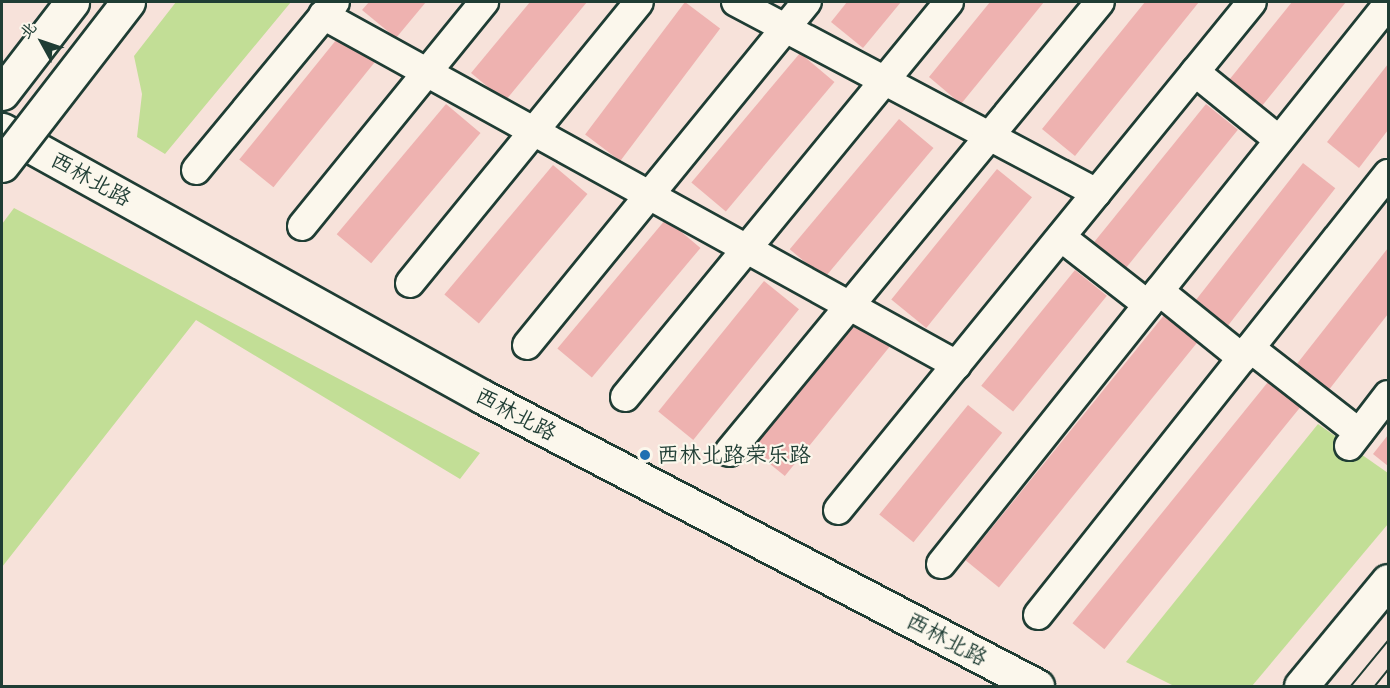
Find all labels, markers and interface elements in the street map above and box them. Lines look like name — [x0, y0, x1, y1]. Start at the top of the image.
north arrow — [12, 12, 72, 72]
text: 北 — [15, 17, 41, 43]
street label: 西林北路 — [46, 146, 136, 212]
street label: 西林北路 — [471, 382, 561, 446]
place label: 西林北路荣乐路 — [657, 442, 811, 468]
marker: 西林北路荣乐路 — [638, 448, 652, 462]
street label: 西林北路 — [902, 607, 992, 671]

